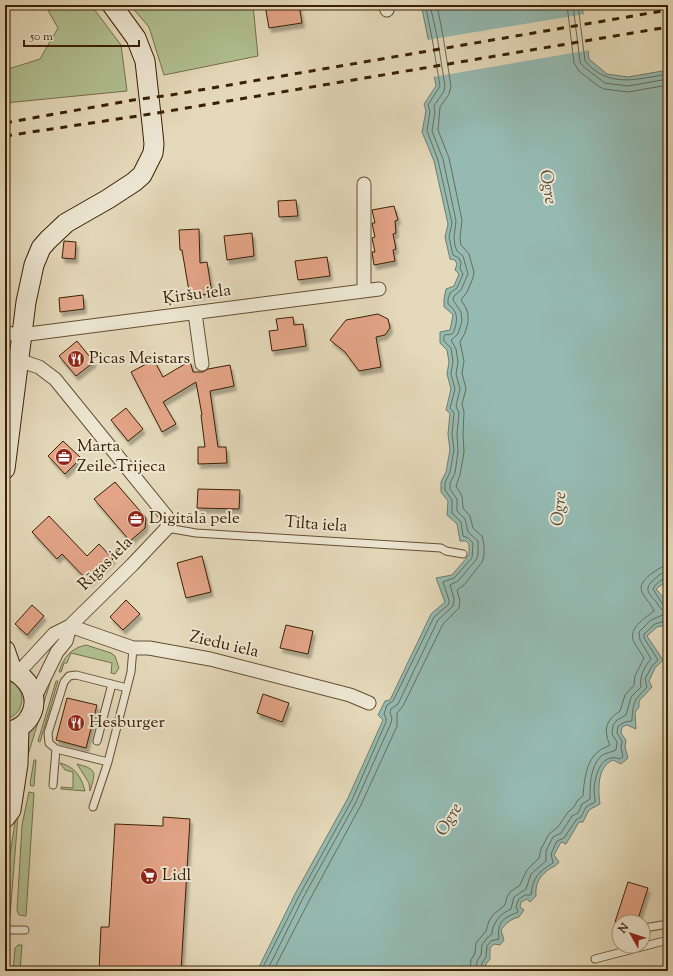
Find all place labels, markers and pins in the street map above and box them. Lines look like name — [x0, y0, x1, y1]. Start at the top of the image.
place label: Picas Meistars — [89, 347, 191, 371]
restaurant icon: Picas Meistars — [66, 349, 86, 369]
place label: Marta Zeile-Trijeca — [77, 435, 166, 479]
office icon: Marta Zeile-Trijeca — [54, 447, 74, 467]
place label: Digitālā pele — [149, 507, 240, 531]
office icon: Digitālā pele — [126, 509, 146, 529]
place label: Hesburger — [89, 711, 165, 735]
restaurant icon: Hesburger — [66, 713, 86, 733]
place label: Lidl — [162, 864, 192, 888]
supermarket icon: Lidl — [139, 866, 159, 886]

